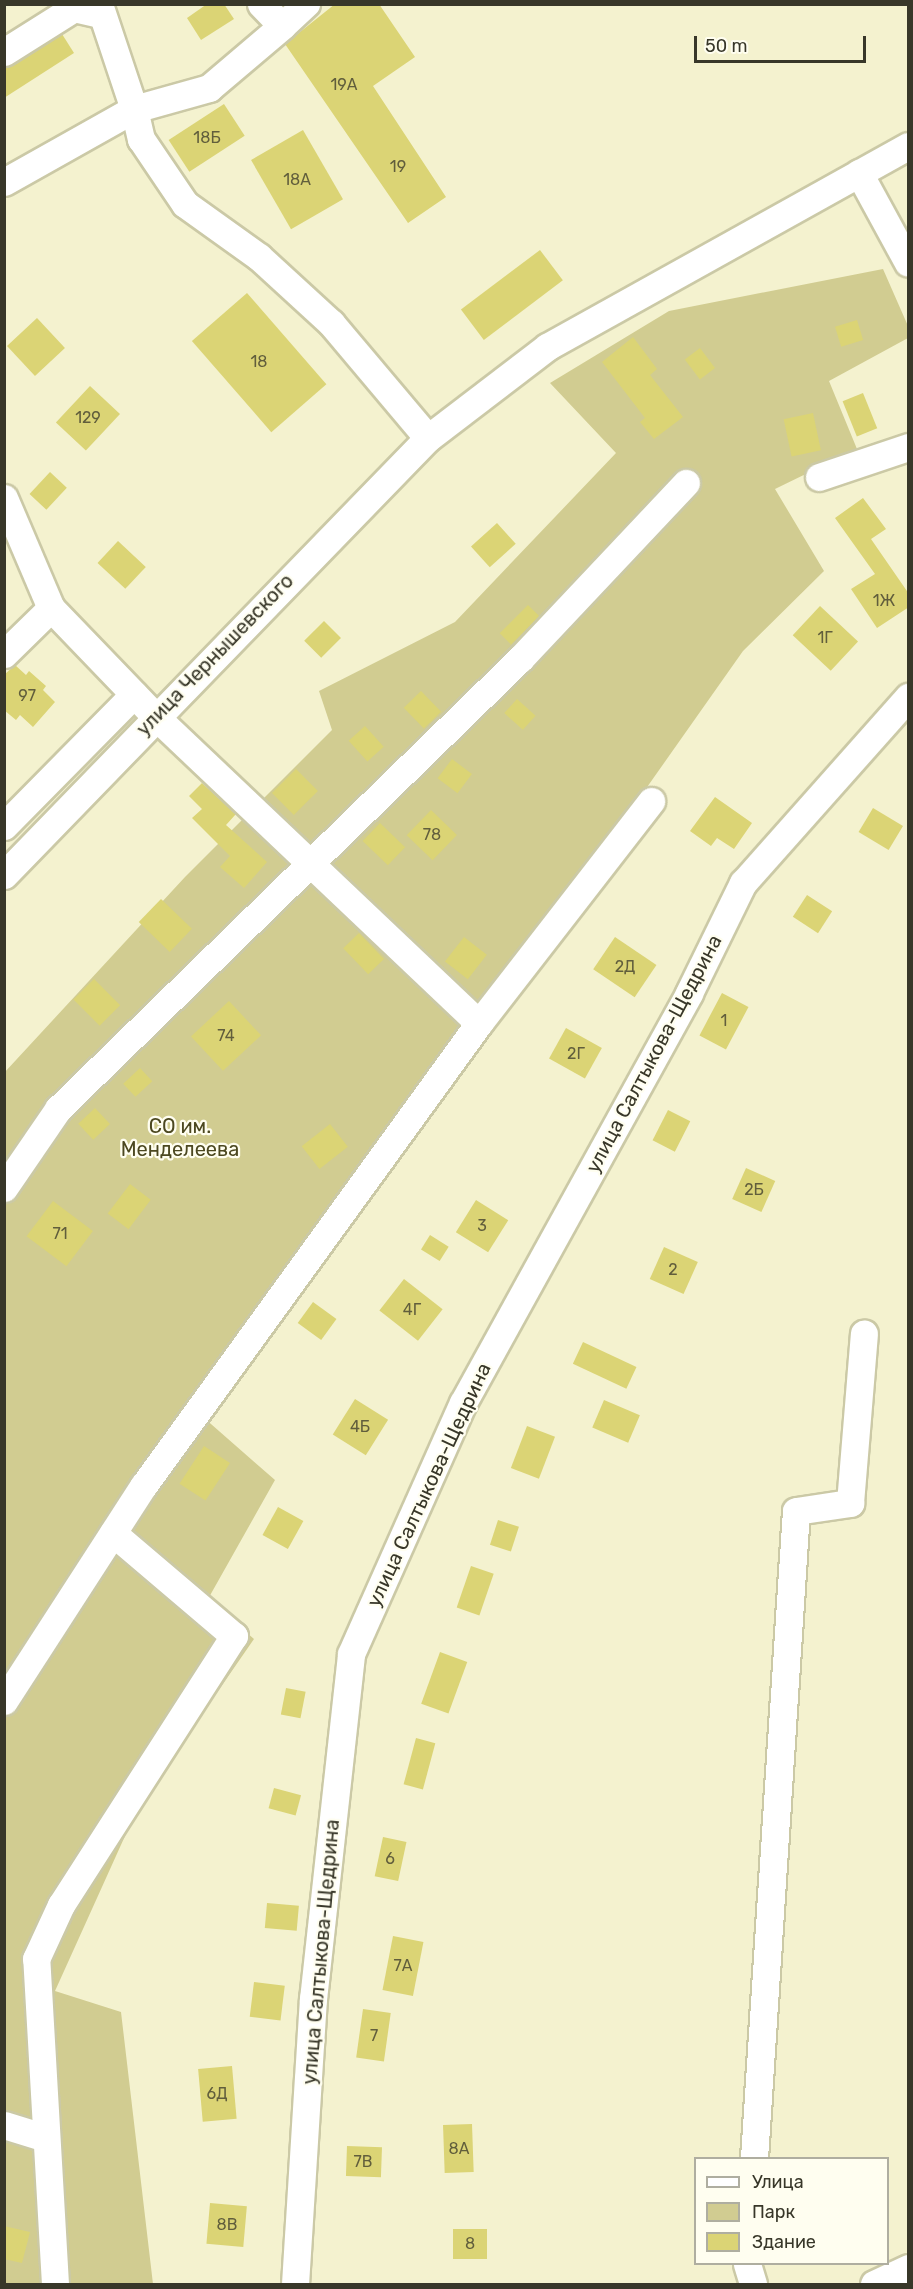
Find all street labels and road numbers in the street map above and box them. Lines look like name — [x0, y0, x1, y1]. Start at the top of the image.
street label: улица Чернышевского — [131, 569, 299, 741]
street label: улица Салтыкова-Щедрина — [581, 931, 727, 1177]
street label: улица Салтыкова-Щедрина — [362, 1359, 496, 1611]
street label: улица Салтыкова-Щедрина — [297, 1818, 345, 2086]

